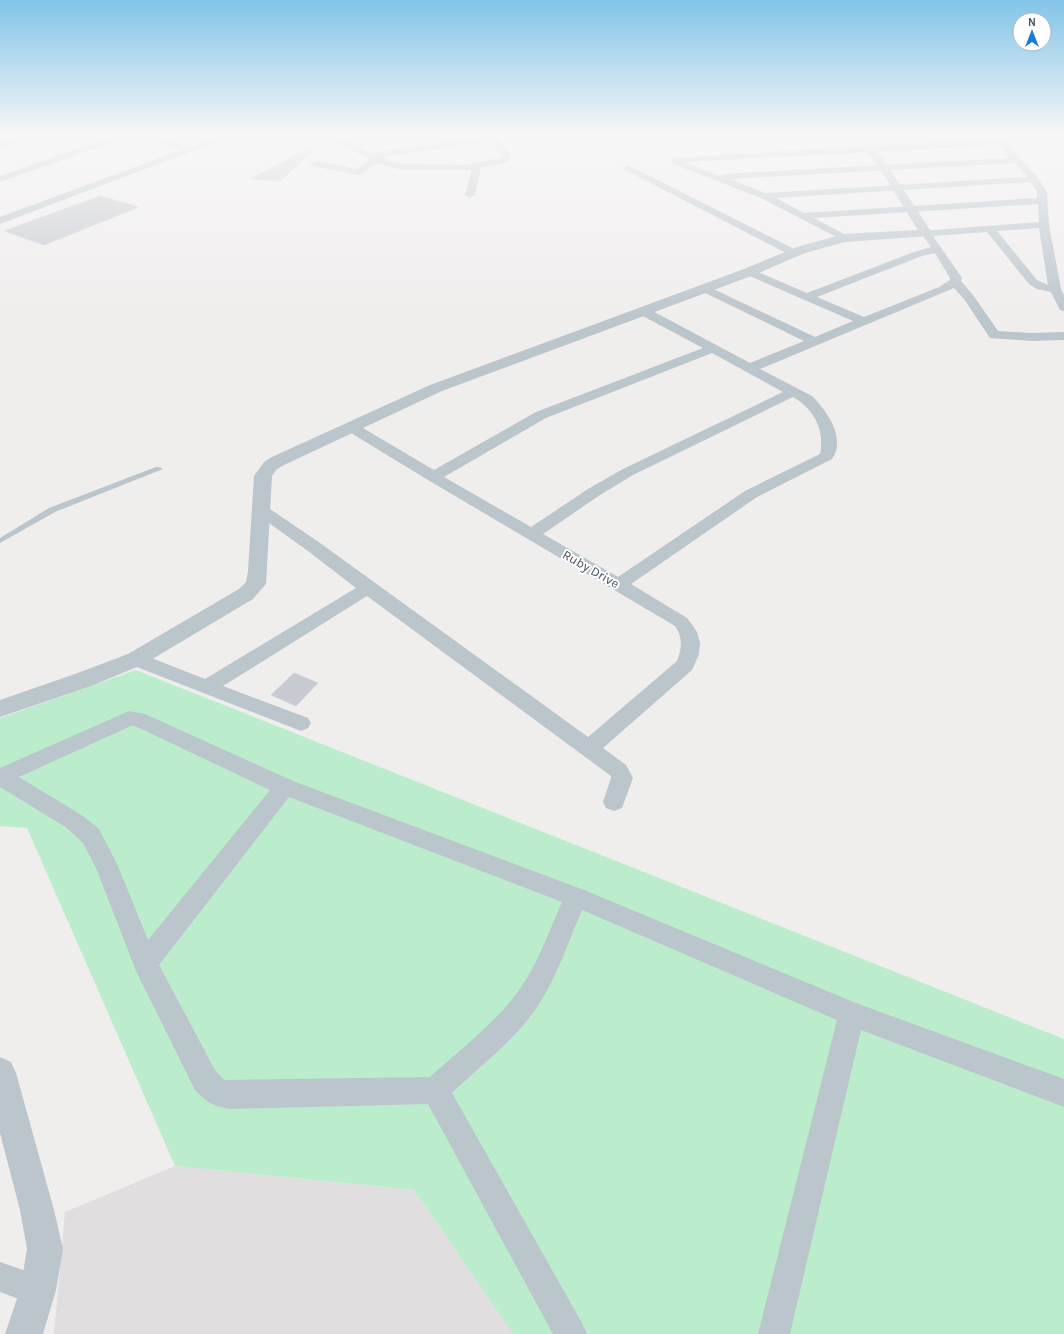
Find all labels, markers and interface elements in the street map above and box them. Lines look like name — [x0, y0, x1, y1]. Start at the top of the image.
north arrow — [1012, 12, 1052, 52]
text: N — [1028, 16, 1036, 29]
street label: Ruby Drive — [560, 547, 622, 591]

